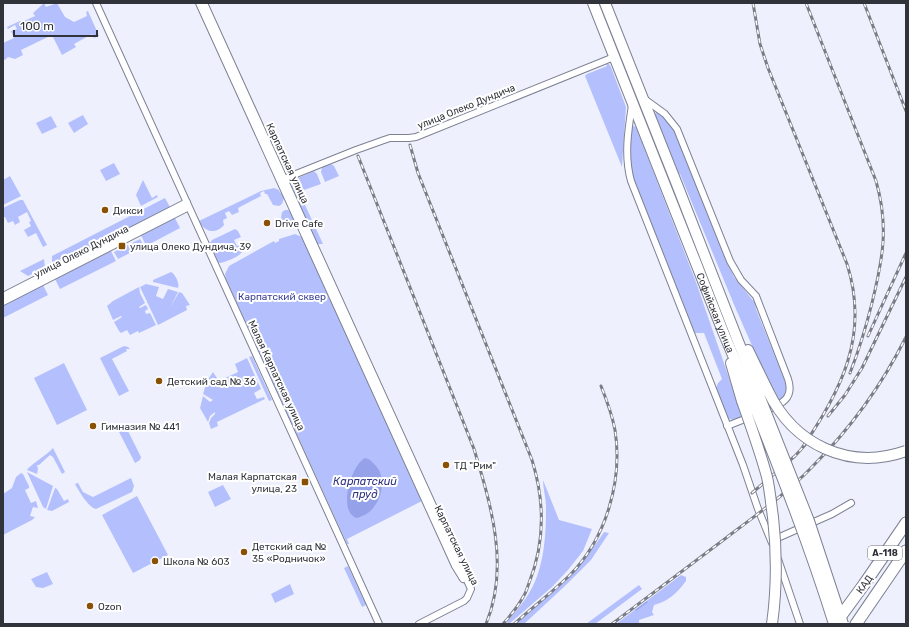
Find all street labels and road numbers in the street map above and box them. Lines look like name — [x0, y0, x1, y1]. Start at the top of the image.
street label: улица Олеко Дундича — [416, 82, 517, 132]
street label: Карпатская улица — [263, 121, 311, 206]
street label: улица Олеко Дундича — [32, 223, 131, 281]
street label: Софийская улица — [693, 271, 736, 355]
street label: Малая Карпатская улица — [245, 318, 307, 432]
street label: Карпатская улица — [432, 503, 481, 587]
road number: А-118 — [868, 546, 902, 560]
street label: КАД — [854, 573, 876, 596]

